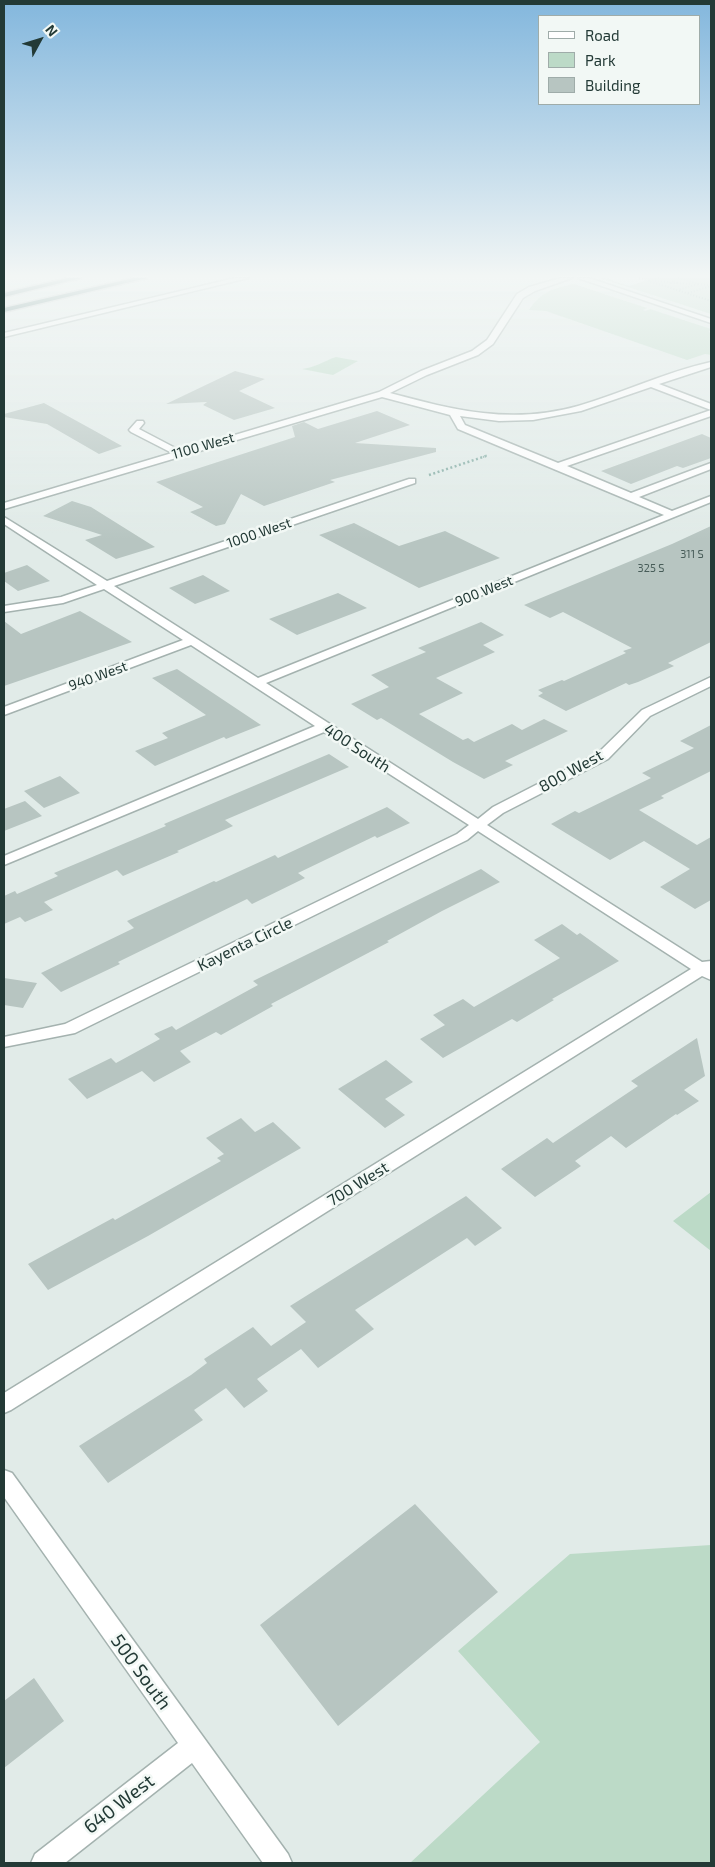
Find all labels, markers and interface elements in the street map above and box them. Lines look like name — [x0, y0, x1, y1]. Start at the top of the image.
north arrow — [15, 15, 65, 65]
legend — [538, 15, 700, 105]
text: N — [42, 21, 62, 40]
text: Road — [585, 26, 620, 44]
text: Park — [585, 51, 616, 69]
text: Building — [585, 76, 640, 94]
street label: 1100 West — [170, 429, 236, 463]
street label: 1000 West — [225, 514, 293, 552]
house number: 311 S — [680, 547, 704, 561]
house number: 325 S — [638, 561, 664, 575]
street label: 900 West — [453, 572, 515, 610]
street label: 940 West — [66, 658, 130, 694]
street label: 400 South — [320, 719, 394, 777]
street label: 800 West — [536, 746, 606, 796]
street label: Kayenta Circle — [194, 913, 296, 975]
street label: 700 West — [324, 1158, 392, 1210]
street label: 500 South — [106, 1630, 176, 1714]
street label: 640 West — [79, 1769, 159, 1839]

